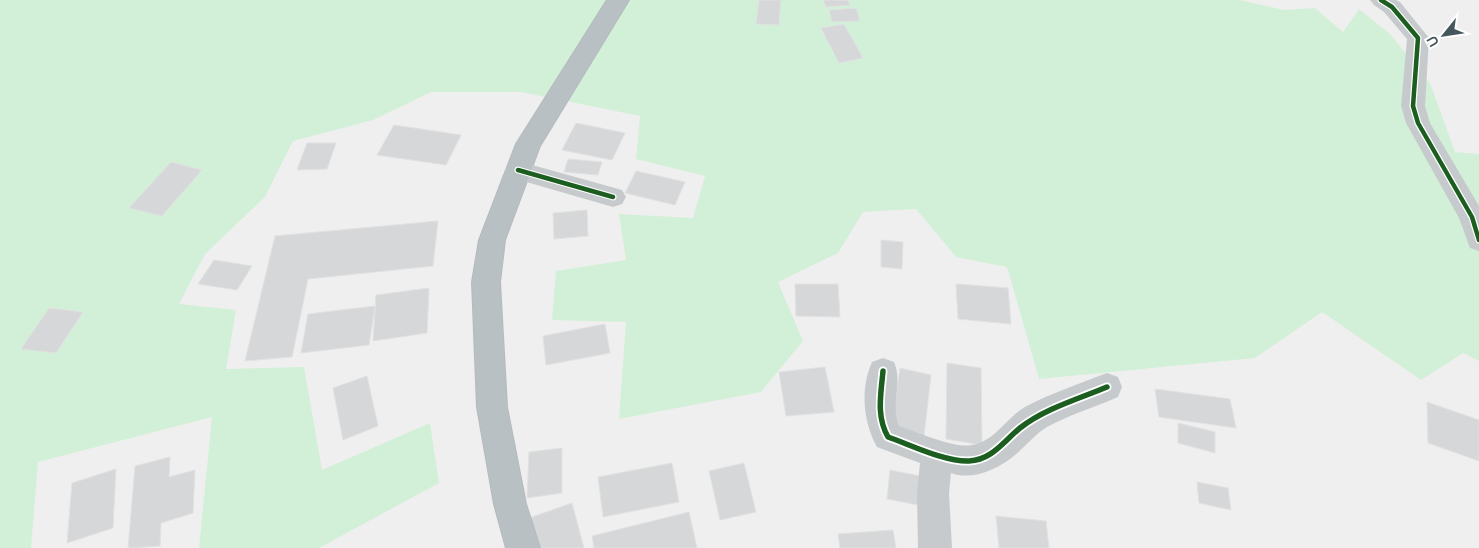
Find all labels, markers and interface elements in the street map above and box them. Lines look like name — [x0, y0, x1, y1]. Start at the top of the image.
north arrow — [1419, 10, 1469, 60]
text: U — [1422, 33, 1443, 50]

